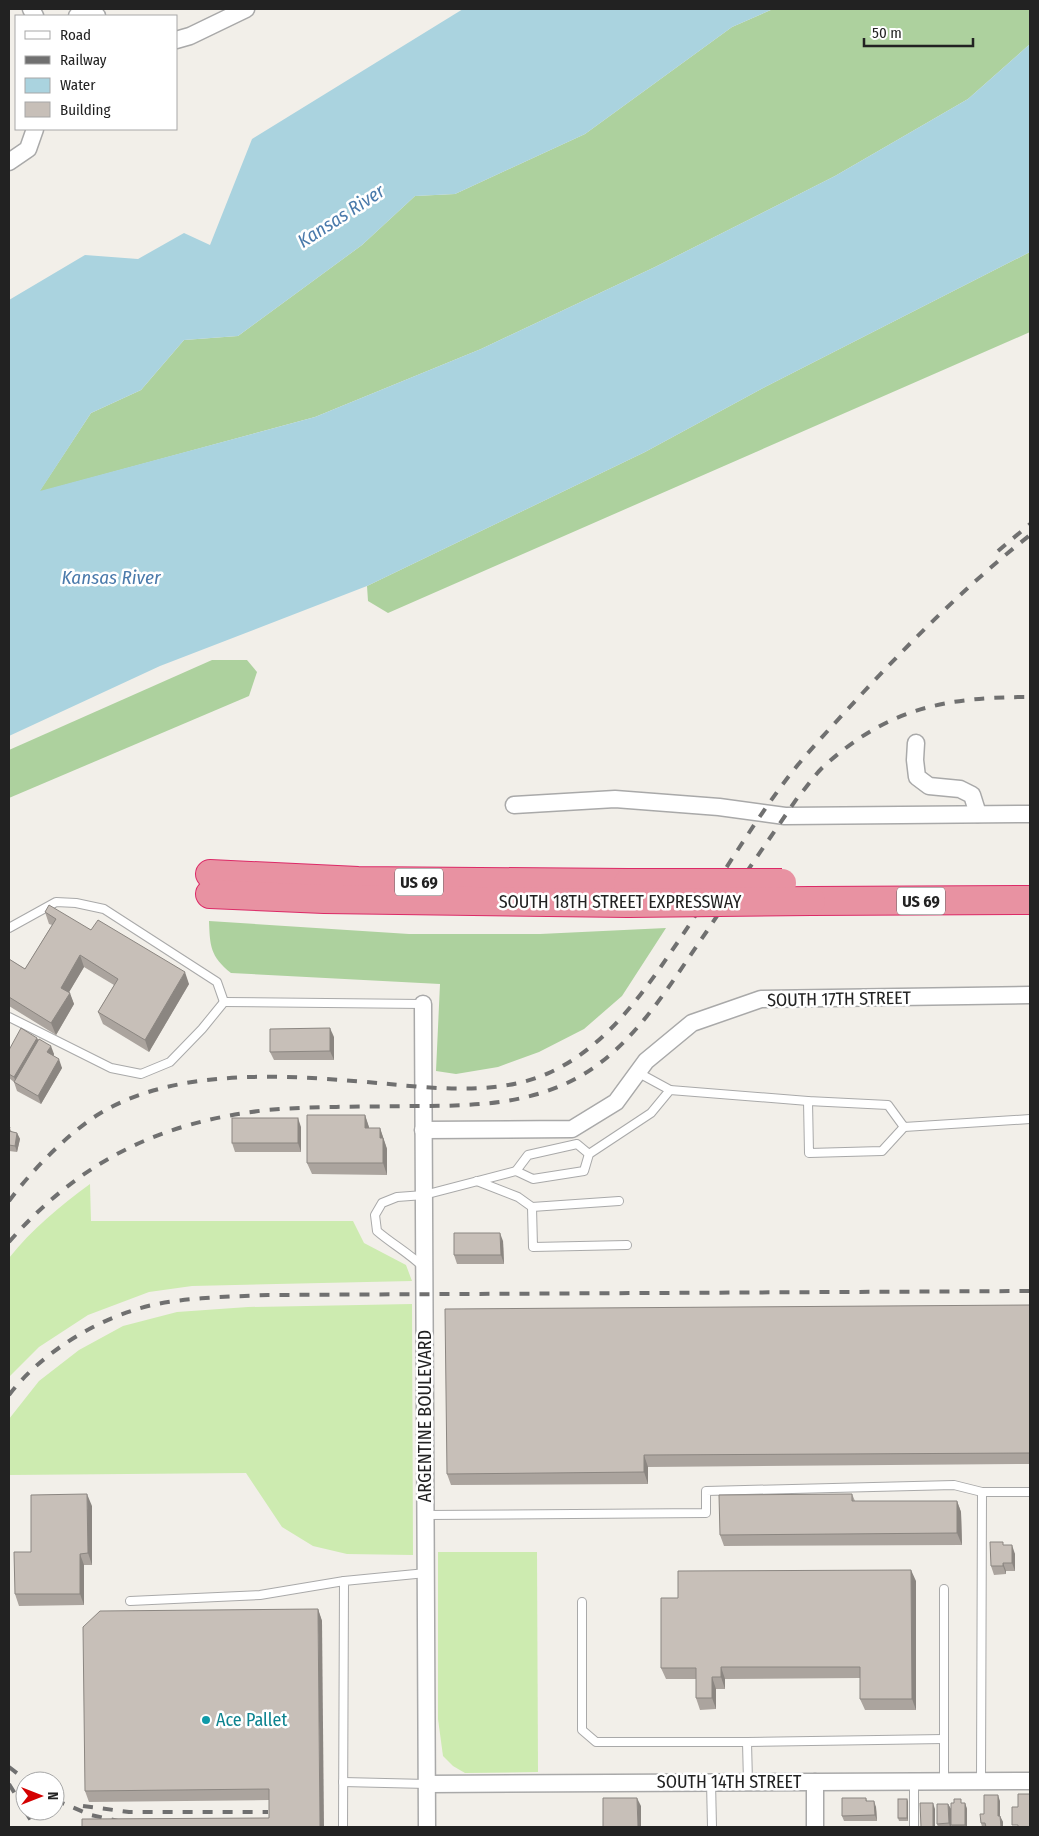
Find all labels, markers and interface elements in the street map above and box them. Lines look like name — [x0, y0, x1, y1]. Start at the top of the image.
legend — [15, 15, 178, 130]
scale bar — [864, 15, 973, 47]
text: 50 m — [872, 24, 902, 42]
text: Road — [60, 26, 91, 44]
text: Railway — [60, 51, 107, 69]
text: Water — [60, 76, 96, 94]
text: Building — [60, 101, 111, 119]
water label: Kansas River — [293, 179, 390, 253]
water label: Kansas River — [62, 566, 162, 589]
road number: US 69 — [395, 869, 443, 896]
road number: US 69 — [897, 888, 945, 914]
street label: SOUTH 18TH STREET EXPRESSWAY — [499, 891, 741, 913]
street label: SOUTH 17TH STREET — [767, 987, 912, 1011]
street label: ARGENTINE BOULEVARD — [414, 1330, 436, 1502]
place label: Ace Pallet — [216, 1709, 287, 1731]
marker: Ace Pallet — [200, 1714, 212, 1726]
north arrow — [15, 1771, 65, 1821]
street label: SOUTH 14TH STREET — [657, 1771, 802, 1793]
text: N — [44, 1792, 61, 1800]

